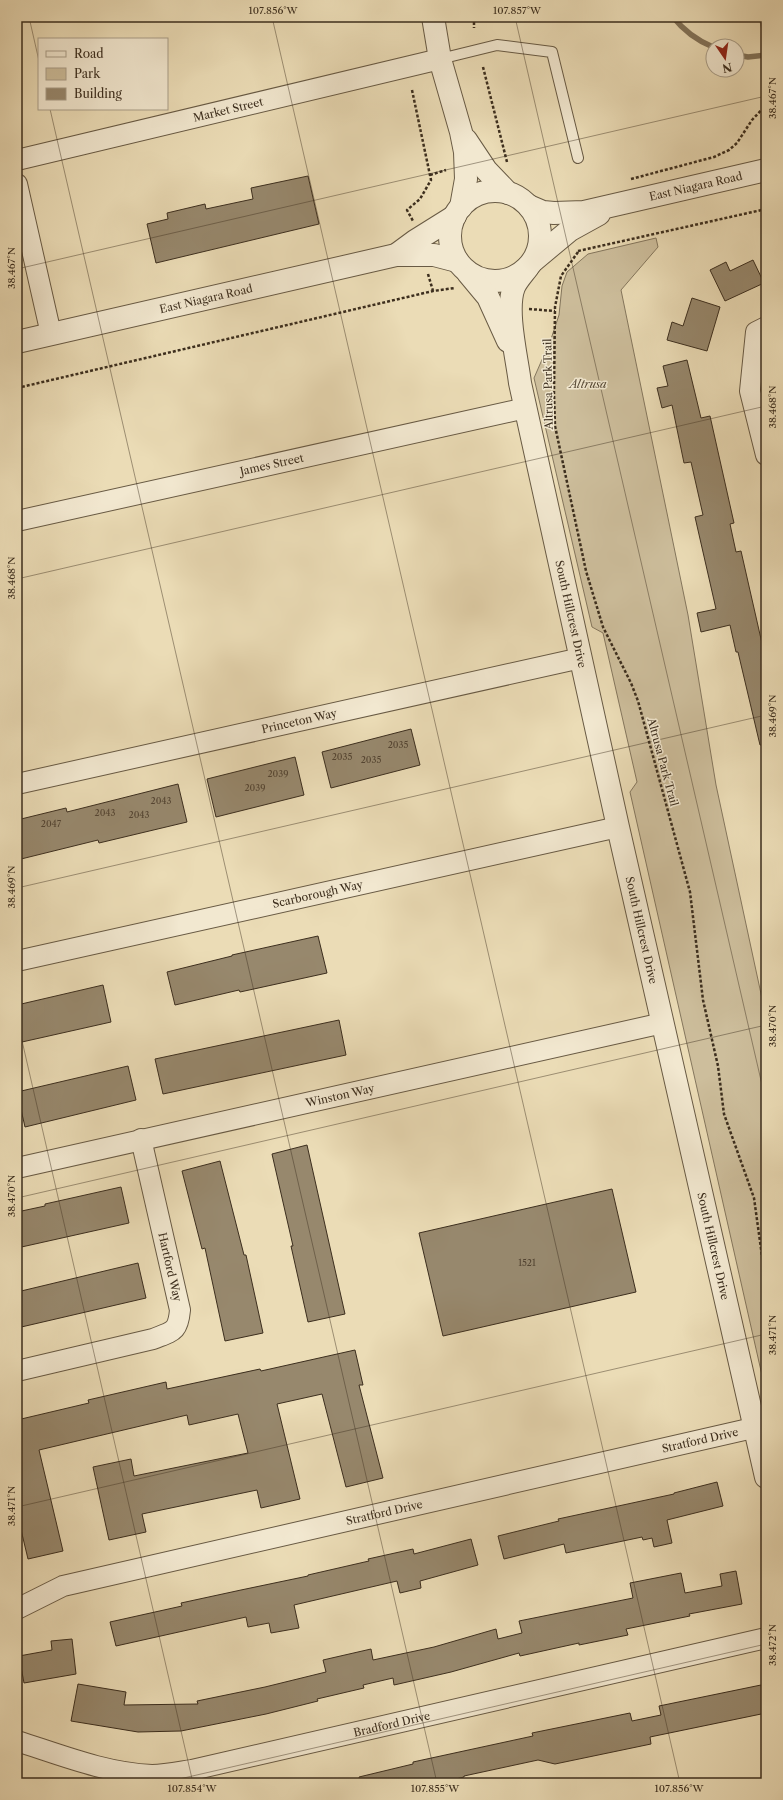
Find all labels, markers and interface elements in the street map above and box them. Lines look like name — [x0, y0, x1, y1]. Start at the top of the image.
text: 107.856°W — [249, 4, 298, 17]
text: 107.857°W — [493, 4, 542, 17]
legend — [38, 38, 168, 110]
north arrow — [705, 38, 745, 78]
text: Road — [74, 46, 104, 61]
text: N — [721, 60, 733, 76]
text: Park — [74, 66, 101, 81]
text: 38.467°N — [766, 77, 779, 119]
text: Building — [74, 86, 122, 101]
street label: Market Street — [192, 94, 265, 125]
street label: East Niagara Road — [648, 169, 744, 204]
text: 38.467°N — [5, 247, 18, 289]
street label: East Niagara Road — [158, 281, 254, 316]
street label: Altrusa Park Trail — [540, 338, 556, 431]
park label: Altrusa — [568, 377, 607, 391]
text: 38.468°N — [766, 385, 779, 429]
street label: James Street — [237, 451, 305, 479]
text: 38.468°N — [5, 556, 18, 600]
street label: South Hillcrest Drive — [552, 559, 590, 669]
text: 38.469°N — [766, 694, 779, 738]
street label: Princeton Way — [260, 706, 339, 736]
street label: Altrusa Park Trail — [644, 715, 682, 808]
house number: 2035 — [388, 739, 408, 750]
house number: 2035 — [332, 751, 352, 762]
house number: 2035 — [361, 754, 381, 765]
house number: 2039 — [267, 768, 289, 779]
house number: 2039 — [244, 782, 266, 793]
house number: 2043 — [150, 795, 172, 806]
house number: 2043 — [94, 807, 116, 818]
house number: 2043 — [128, 809, 150, 820]
house number: 2047 — [41, 818, 62, 829]
text: 38.469°N — [5, 865, 18, 909]
street label: South Hillcrest Drive — [622, 875, 661, 985]
street label: Scarborough Way — [271, 877, 365, 911]
text: 38.470°N — [766, 1005, 779, 1047]
street label: Winston Way — [303, 1081, 376, 1110]
text: 38.470°N — [5, 1175, 18, 1217]
street label: South Hillcrest Drive — [694, 1191, 732, 1301]
street label: Hartford Way — [155, 1231, 185, 1304]
house number: 1521 — [518, 1257, 536, 1268]
text: 38.471°N — [766, 1315, 779, 1355]
street label: Stratford Drive — [660, 1425, 740, 1456]
text: 38.471°N — [5, 1486, 18, 1526]
street label: Stratford Drive — [345, 1497, 424, 1528]
text: 38.472°N — [766, 1624, 779, 1666]
street label: Bradford Drive — [352, 1708, 431, 1740]
text: 107.854°W — [168, 1782, 217, 1795]
text: 107.855°W — [411, 1782, 460, 1795]
text: 107.856°W — [655, 1782, 704, 1795]

